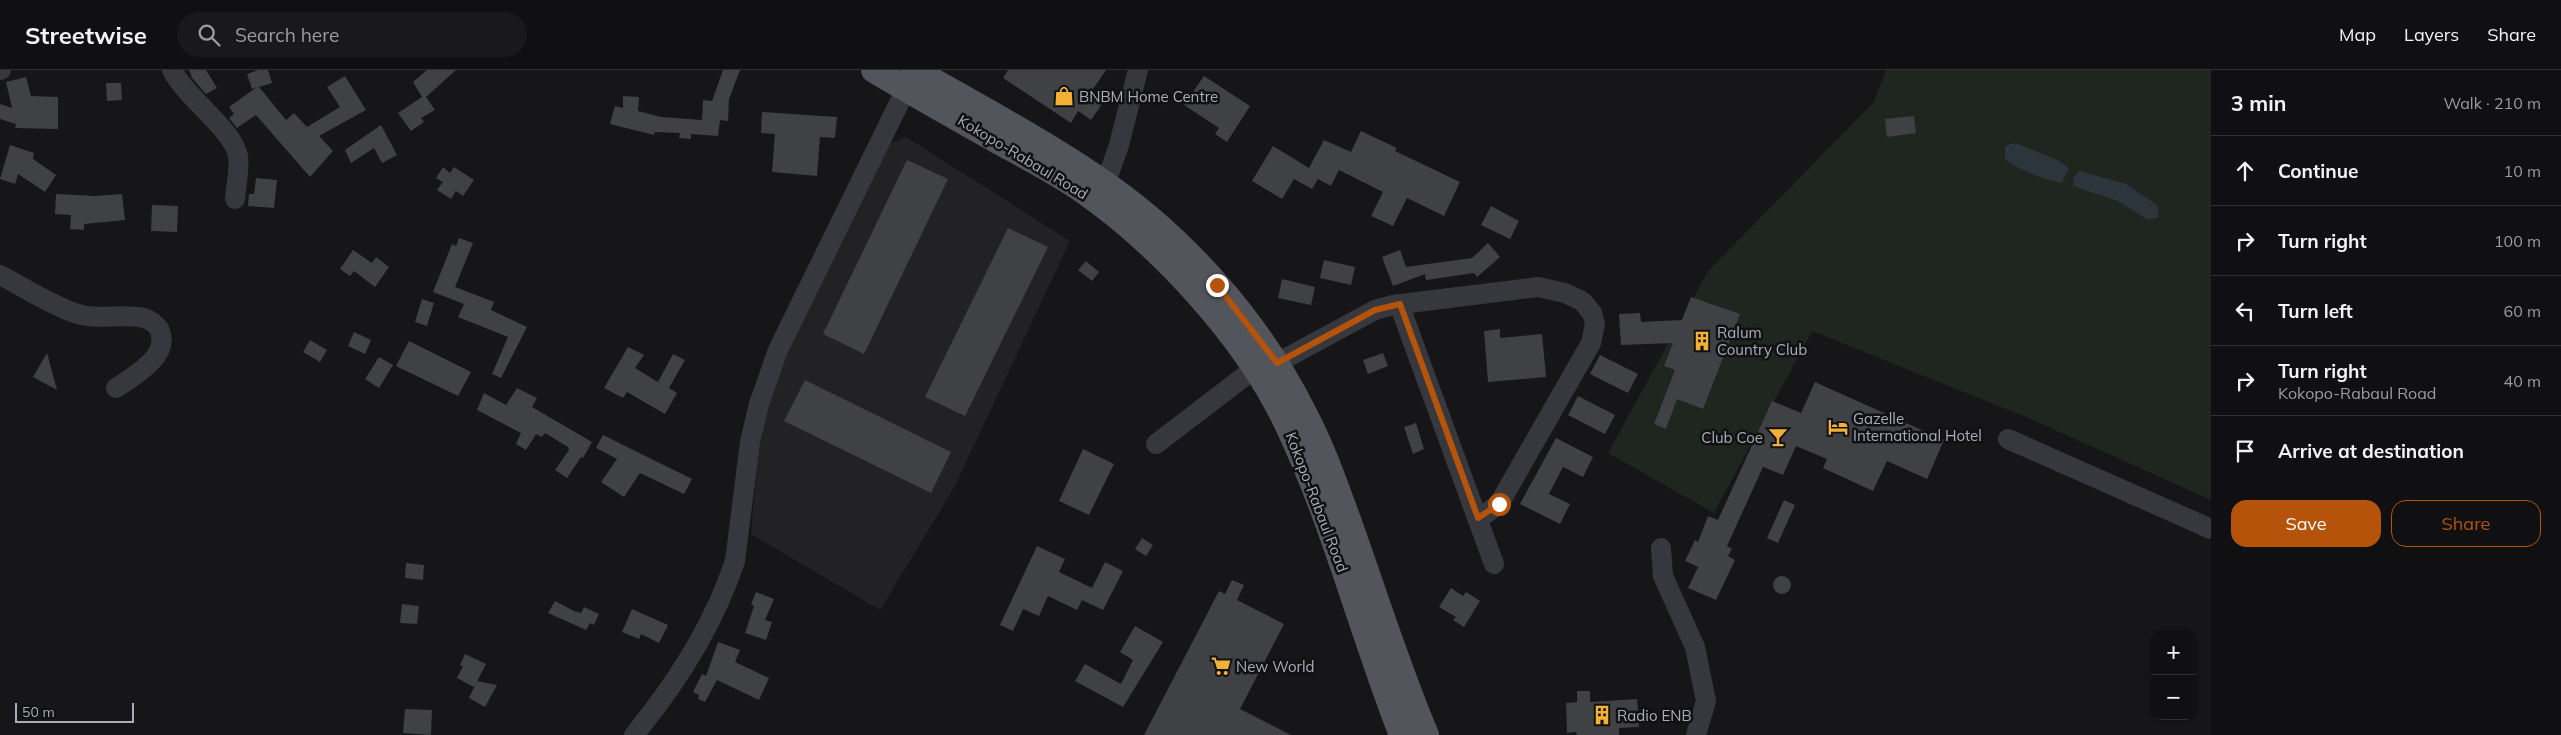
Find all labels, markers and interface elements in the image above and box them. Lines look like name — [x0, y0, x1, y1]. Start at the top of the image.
search box — [177, 12, 527, 57]
text: Streetwise — [25, 20, 147, 50]
icon: search — [195, 21, 223, 49]
text: Search here — [235, 23, 339, 47]
text: Map — [2339, 23, 2376, 46]
text: Layers — [2404, 23, 2459, 46]
text: Share — [2487, 23, 2536, 46]
shop icon: BNBM Home Centre — [1053, 85, 1075, 107]
place label: BNBM Home Centre — [1079, 87, 1218, 106]
text: 3 min — [2231, 90, 2286, 116]
text: Walk · 210 m — [2443, 93, 2541, 113]
street label: Kokopo-Rabaul Road — [954, 111, 1092, 203]
icon: ahead — [2231, 157, 2259, 185]
text: Continue — [2278, 159, 2358, 183]
text: 10 m — [2504, 161, 2541, 181]
icon: right — [2231, 227, 2259, 255]
text: Turn right — [2278, 229, 2367, 253]
text: 100 m — [2494, 231, 2541, 251]
route end — [1206, 274, 1229, 297]
icon: left — [2231, 297, 2259, 325]
text: Turn left — [2278, 299, 2353, 323]
text: 60 m — [2504, 301, 2541, 321]
place label: Ralum Country Club — [1717, 323, 1807, 359]
building icon: Ralum Country Club — [1691, 330, 1713, 352]
text: Turn right — [2278, 359, 2367, 383]
icon: right — [2231, 367, 2259, 395]
text: 40 m — [2504, 371, 2541, 391]
text: Kokopo-Rabaul Road — [2278, 383, 2436, 403]
place label: Gazelle International Hotel — [1853, 409, 1982, 445]
hotel icon: Gazelle International Hotel — [1827, 416, 1849, 438]
bar icon: Club Coe — [1767, 426, 1789, 448]
place label: Club Coe — [1701, 428, 1763, 447]
street label: Kokopo-Rabaul Road — [1282, 429, 1352, 575]
icon: arrive — [2231, 437, 2259, 465]
text: Arrive at destination — [2278, 439, 2464, 463]
route start — [1488, 493, 1511, 516]
button: Save — [2231, 500, 2381, 547]
button: Share — [2391, 500, 2541, 547]
map controls — [2151, 630, 2196, 720]
button: + — [2151, 630, 2196, 675]
supermarket icon: New World — [1210, 655, 1232, 677]
place label: New World — [1236, 657, 1315, 676]
button: − — [2151, 675, 2196, 720]
scale bar — [15, 700, 134, 723]
text: 50 m — [22, 703, 55, 721]
building icon: Radio ENB — [1591, 704, 1613, 726]
place label: Radio ENB — [1617, 706, 1692, 725]

